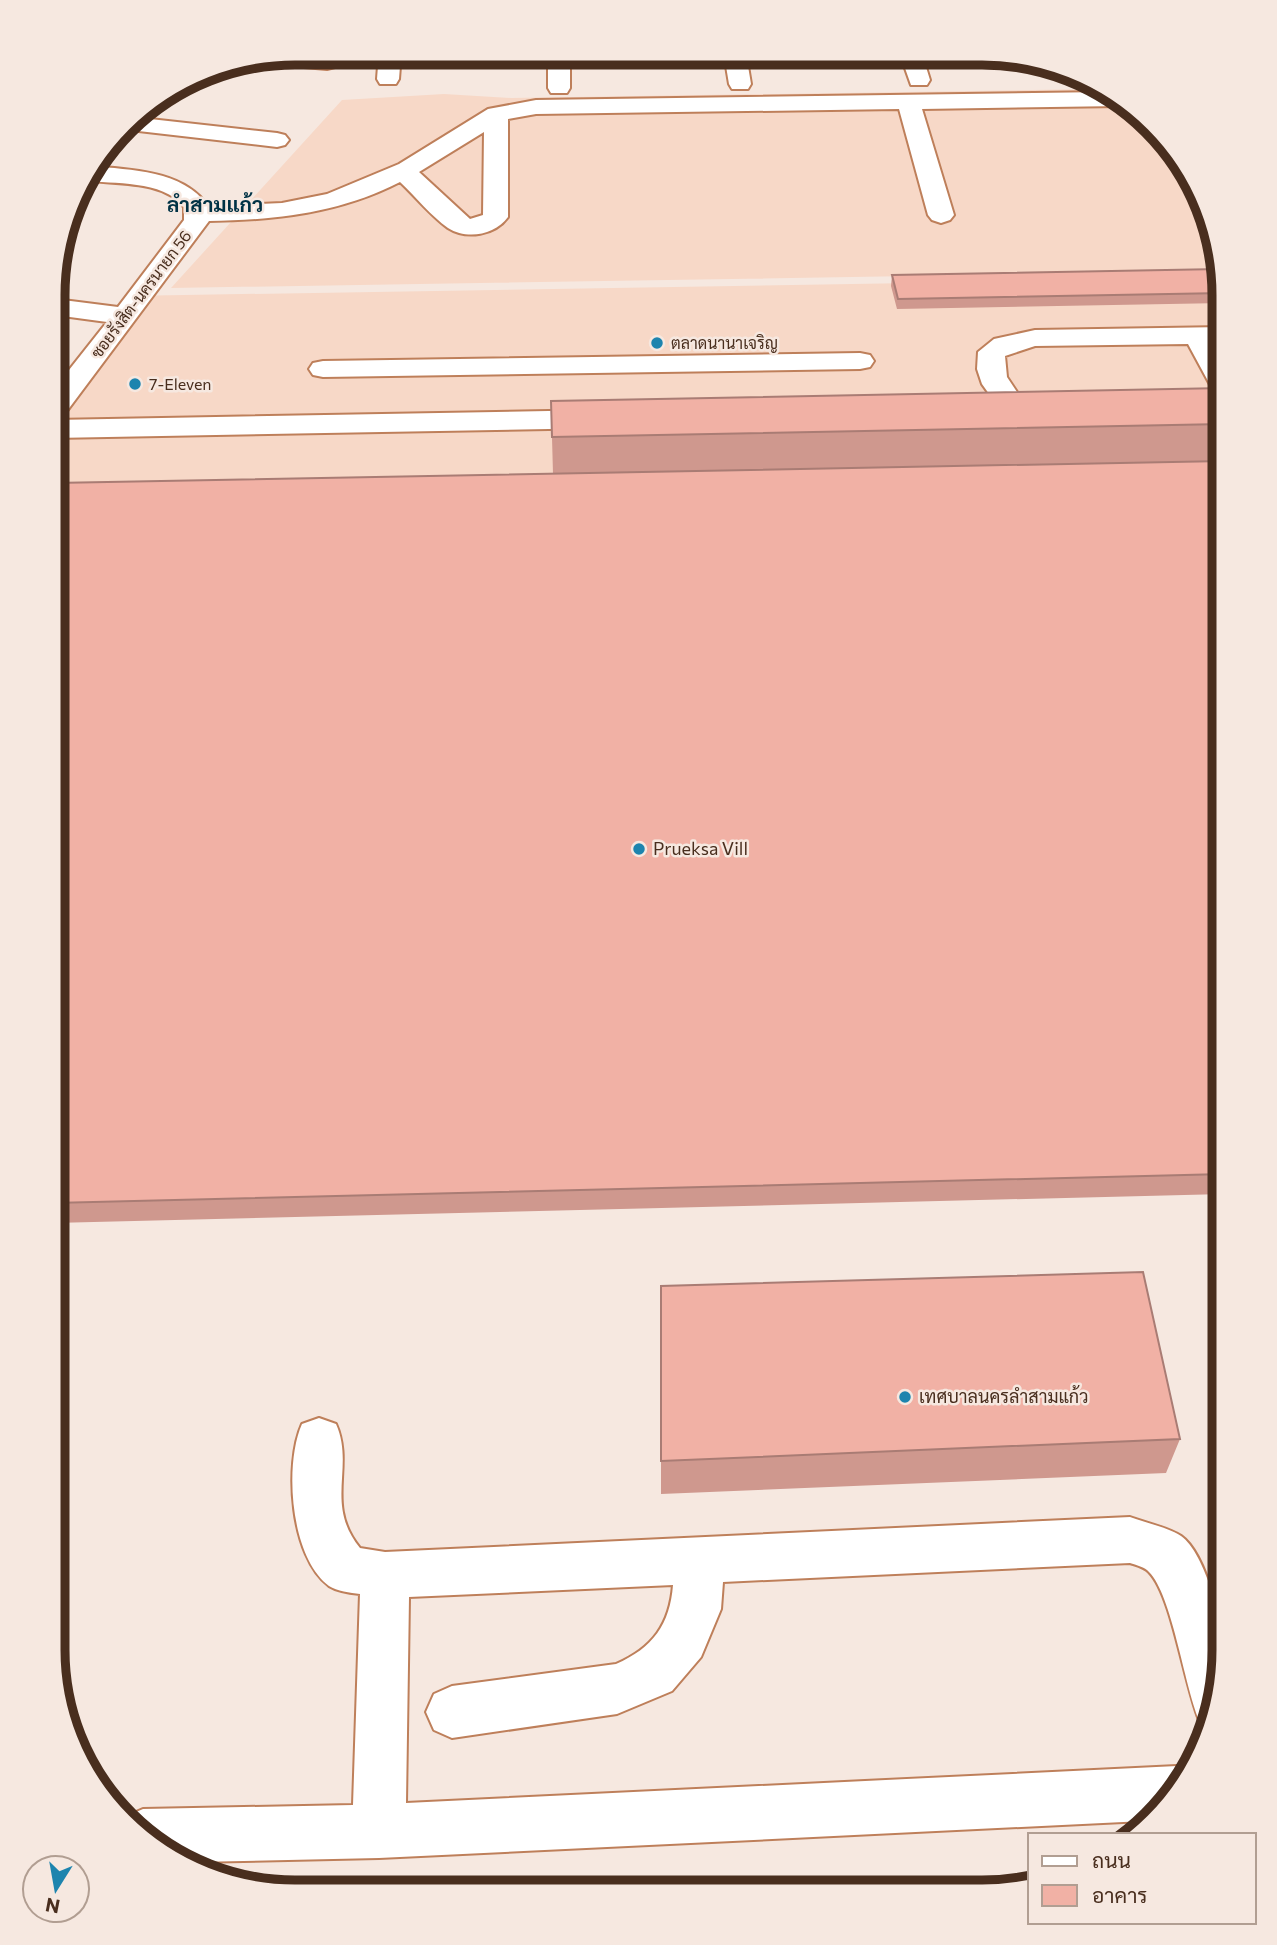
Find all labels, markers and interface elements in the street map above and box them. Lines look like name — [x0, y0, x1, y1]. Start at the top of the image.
district label: ลำสามแก้ว — [167, 191, 263, 216]
street label: ซอยรังสิต-นครนายก 56 — [86, 226, 195, 361]
place label: ตลาดนานาเจริญ — [671, 333, 778, 353]
marker: ตลาดนานาเจริญ — [649, 335, 665, 351]
place label: 7-Eleven — [149, 374, 212, 393]
marker: 7-Eleven — [127, 376, 143, 392]
place label: Prueksa Vill — [653, 837, 748, 859]
marker: Prueksa Vill — [631, 841, 647, 857]
place label: เทศบาลนครลำสามแก้ว — [919, 1385, 1088, 1407]
marker: เทศบาลนครลำสามแก้ว — [897, 1389, 913, 1405]
legend — [1028, 1833, 1256, 1924]
text: ถนน — [1092, 1847, 1131, 1872]
north arrow — [21, 1854, 91, 1924]
text: อาคาร — [1092, 1882, 1148, 1907]
text: N — [43, 1894, 62, 1919]

